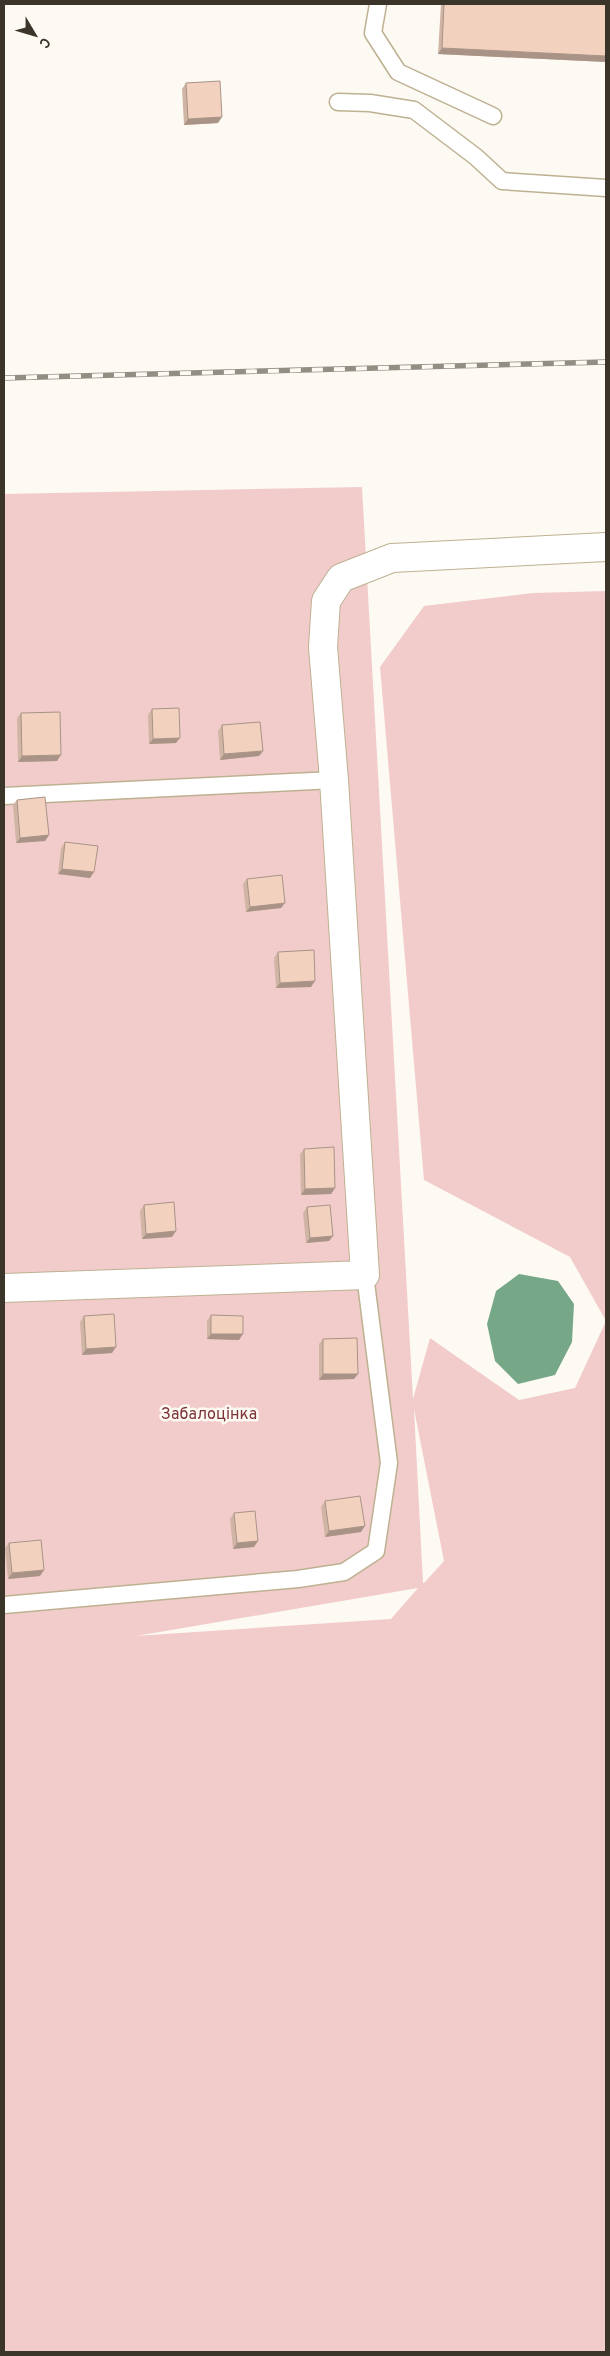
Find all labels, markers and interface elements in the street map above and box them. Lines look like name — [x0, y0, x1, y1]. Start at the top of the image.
north arrow — [10, 10, 60, 60]
text: С — [35, 33, 54, 51]
park label: Забалоцінка — [161, 1405, 257, 1425]

